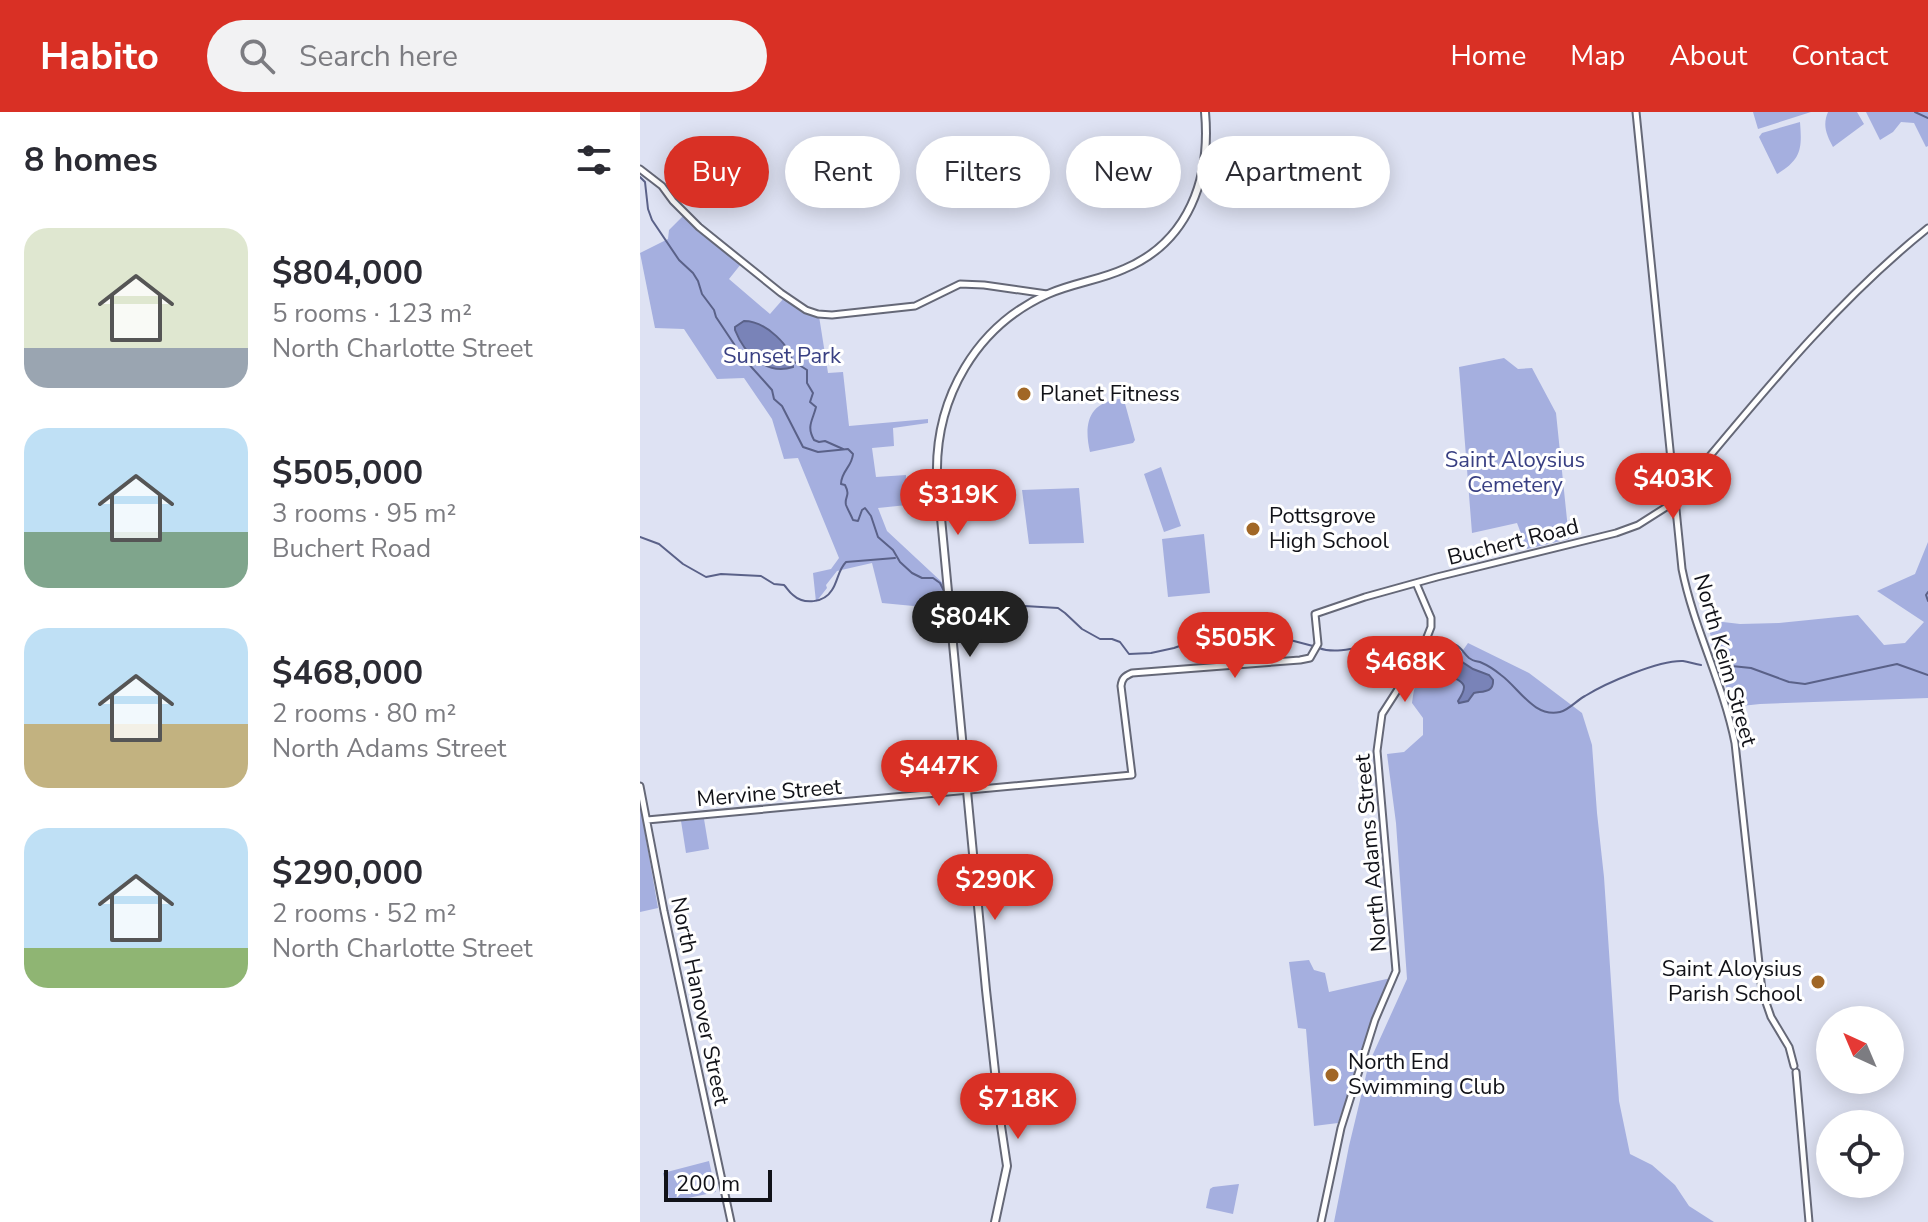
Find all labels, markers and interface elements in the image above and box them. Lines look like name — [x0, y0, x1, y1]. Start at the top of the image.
search box — [207, 20, 767, 92]
text: Habito — [40, 31, 159, 82]
icon: search — [235, 34, 279, 78]
text: Search here — [299, 36, 458, 77]
text: Home — [1451, 37, 1526, 75]
text: Map — [1570, 37, 1625, 75]
text: About — [1669, 37, 1747, 75]
text: Contact — [1791, 37, 1888, 75]
chip: Buy — [664, 136, 769, 208]
chip: Rent — [785, 136, 900, 208]
chip: Filters — [916, 136, 1050, 208]
chip: New — [1066, 136, 1181, 208]
chip: Apartment — [1197, 136, 1390, 208]
text: 8 homes — [24, 137, 158, 183]
icon: filters — [572, 138, 616, 182]
text: $804,000 — [272, 250, 423, 296]
icon: home — [88, 260, 184, 356]
text: 5 rooms · 123 m² — [272, 296, 472, 331]
text: North Charlotte Street — [272, 331, 533, 366]
park label: Sunset Park — [723, 341, 842, 371]
place label: Planet Fitness — [1040, 379, 1180, 409]
marker: Planet Fitness — [1015, 385, 1033, 403]
park label: Saint Aloysius Cemetery — [1445, 445, 1585, 500]
text: $505,000 — [272, 450, 423, 496]
pin: $403K — [1617, 453, 1729, 521]
icon: home — [88, 460, 184, 556]
text: $403K — [1633, 461, 1713, 496]
pin: $319K — [902, 469, 1014, 537]
text: $319K — [918, 477, 998, 512]
text: 3 rooms · 95 m² — [272, 496, 456, 531]
place label: Pottsgrove High School — [1269, 501, 1390, 556]
street label: Buchert Road — [1444, 511, 1582, 573]
marker: Pottsgrove High School — [1244, 520, 1262, 538]
text: Buchert Road — [272, 531, 431, 566]
street label: North Keim Street — [1686, 570, 1764, 750]
pin: $804K — [914, 591, 1026, 659]
text: $804K — [930, 599, 1010, 634]
pin: $505K — [1179, 612, 1291, 680]
text: $505K — [1195, 620, 1275, 655]
pin: $468K — [1349, 636, 1461, 704]
text: $468K — [1365, 644, 1445, 679]
text: $468,000 — [272, 650, 423, 696]
icon: home — [88, 660, 184, 756]
text: 2 rooms · 80 m² — [272, 696, 456, 731]
text: North Adams Street — [272, 731, 506, 766]
pin: $447K — [883, 740, 995, 808]
text: $447K — [899, 748, 979, 783]
street label: North Adams Street — [1347, 753, 1395, 953]
street label: Mervine Street — [695, 772, 843, 814]
text: $290,000 — [272, 850, 423, 896]
pin: $290K — [939, 854, 1051, 922]
icon: home — [88, 860, 184, 956]
text: $290K — [955, 862, 1035, 897]
street label: North Hanover Street — [663, 894, 737, 1108]
text: 2 rooms · 52 m² — [272, 896, 456, 931]
text: North Charlotte Street — [272, 931, 533, 966]
place label: Saint Aloysius Parish School — [1662, 954, 1802, 1009]
marker: Saint Aloysius Parish School — [1809, 973, 1827, 991]
north arrow — [1816, 1006, 1904, 1094]
map controls — [1816, 1006, 1904, 1198]
place label: North End Swimming Club — [1348, 1047, 1505, 1102]
marker: North End Swimming Club — [1323, 1066, 1341, 1084]
pin: $718K — [962, 1073, 1074, 1141]
text: $718K — [978, 1081, 1058, 1116]
button: locate — [1816, 1110, 1904, 1198]
scale bar — [664, 1166, 772, 1202]
text: 200 m — [676, 1169, 740, 1199]

